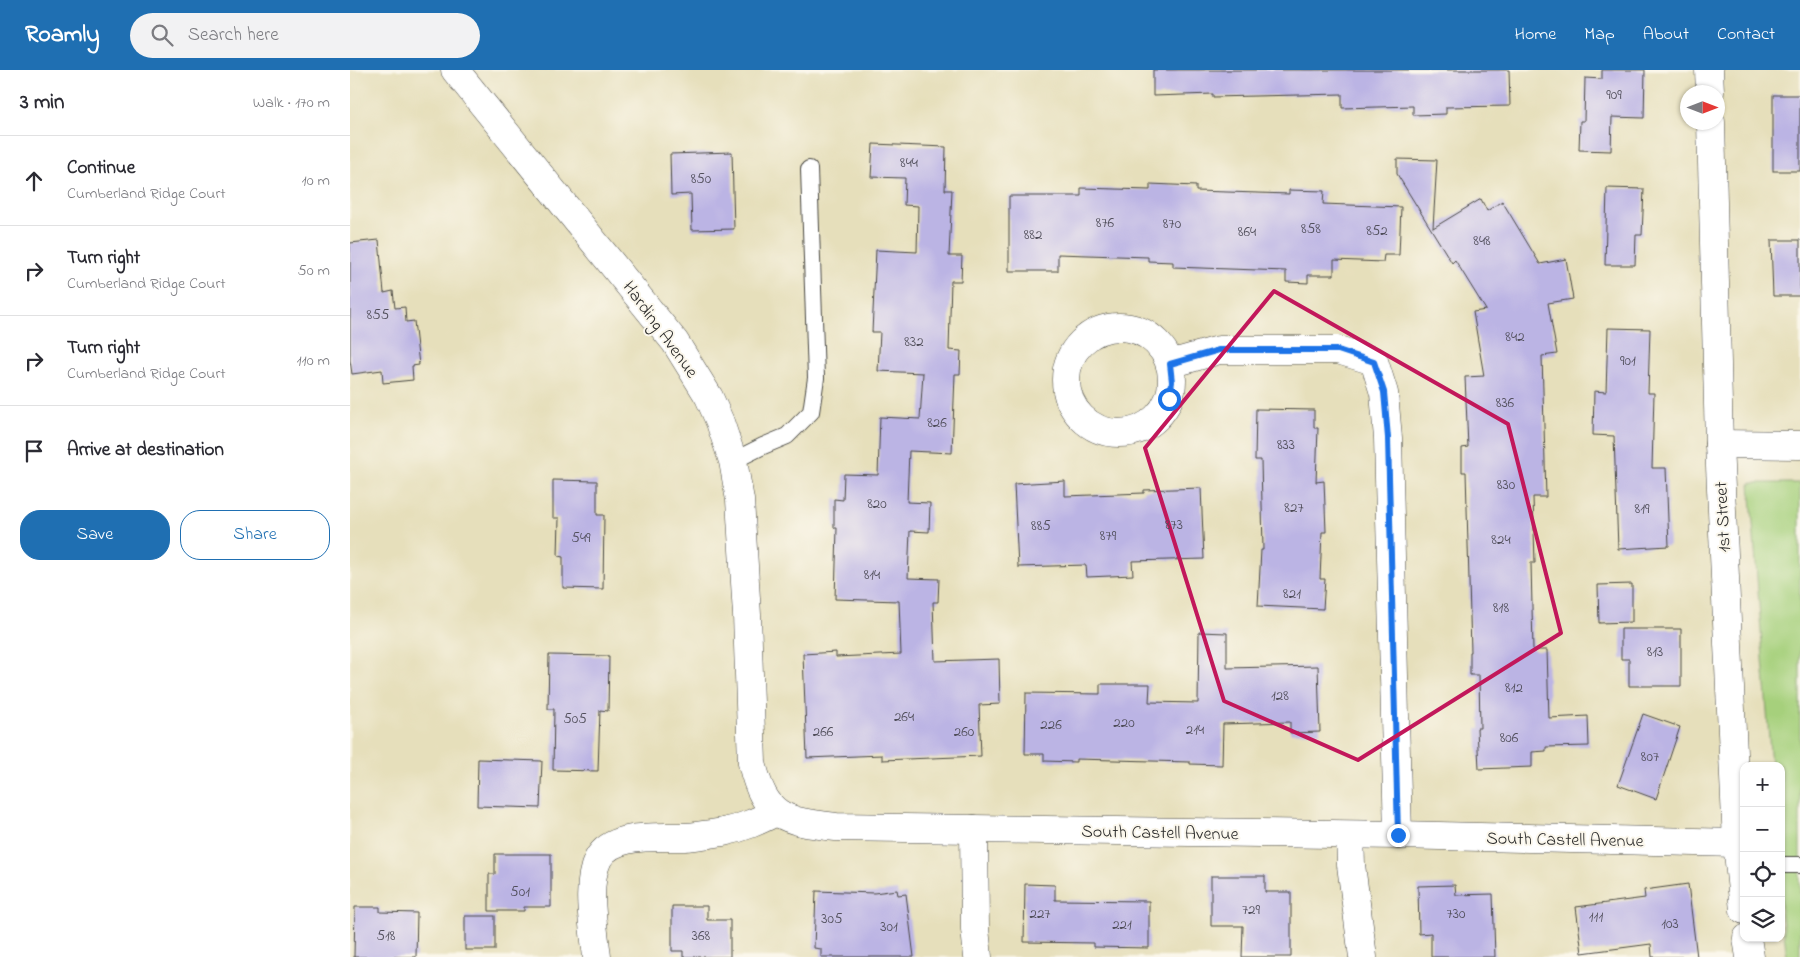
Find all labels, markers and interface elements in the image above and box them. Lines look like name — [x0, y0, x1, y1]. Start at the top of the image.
search box — [130, 13, 480, 58]
text: Roamly — [25, 18, 100, 53]
icon: search — [148, 21, 176, 49]
text: Search here — [188, 22, 279, 49]
text: Home — [1515, 22, 1556, 48]
text: Map — [1584, 22, 1615, 48]
text: About — [1643, 22, 1689, 48]
text: Contact — [1717, 22, 1775, 48]
house number: 909 — [1606, 84, 1622, 106]
north arrow — [1680, 85, 1725, 130]
text: 3 min — [20, 88, 64, 118]
text: Walk · 170 m — [253, 91, 330, 115]
house number: 844 — [900, 152, 918, 174]
text: Continue — [67, 155, 135, 182]
icon: ahead — [20, 167, 48, 195]
house number: 850 — [691, 168, 712, 190]
text: 10 m — [302, 169, 330, 193]
text: Cumberland Ridge Court — [67, 182, 226, 206]
house number: 876 — [1096, 212, 1115, 234]
house number: 870 — [1163, 213, 1182, 235]
house number: 858 — [1301, 218, 1321, 240]
house number: 852 — [1366, 220, 1388, 242]
house number: 864 — [1238, 221, 1256, 243]
house number: 882 — [1024, 224, 1043, 246]
house number: 848 — [1473, 230, 1491, 252]
text: Turn right — [67, 245, 140, 272]
icon: right — [20, 257, 48, 285]
text: 50 m — [298, 259, 330, 283]
text: Cumberland Ridge Court — [67, 272, 226, 296]
street label: Harding Avenue — [614, 276, 704, 385]
house number: 855 — [367, 304, 390, 326]
house number: 842 — [1505, 326, 1525, 348]
house number: 832 — [904, 331, 924, 353]
text: Turn right — [67, 335, 140, 362]
icon: right — [20, 347, 48, 375]
text: 110 m — [296, 349, 330, 373]
house number: 901 — [1620, 350, 1636, 372]
text: Cumberland Ridge Court — [67, 362, 226, 386]
route start — [1158, 388, 1181, 411]
house number: 836 — [1496, 392, 1515, 414]
house number: 826 — [927, 412, 947, 434]
house number: 833 — [1277, 434, 1295, 456]
icon: arrive — [20, 437, 48, 465]
text: Arrive at destination — [67, 437, 224, 464]
house number: 830 — [1497, 474, 1516, 496]
street label: 1st Street — [1709, 481, 1739, 553]
house number: 820 — [867, 493, 887, 515]
house number: 827 — [1284, 497, 1304, 519]
house number: 819 — [1635, 498, 1650, 520]
button: Save — [20, 510, 170, 560]
button: Share — [180, 510, 330, 560]
house number: 873 — [1165, 514, 1183, 536]
house number: 885 — [1031, 515, 1051, 537]
house number: 879 — [1100, 525, 1117, 547]
house number: 549 — [571, 527, 591, 549]
house number: 824 — [1491, 529, 1511, 551]
house number: 814 — [864, 564, 880, 586]
house number: 821 — [1283, 583, 1301, 605]
house number: 818 — [1493, 597, 1509, 619]
house number: 813 — [1647, 641, 1663, 663]
house number: 812 — [1505, 677, 1523, 699]
house number: 128 — [1271, 685, 1289, 707]
house number: 264 — [894, 706, 914, 728]
house number: 505 — [563, 708, 587, 730]
house number: 220 — [1113, 712, 1135, 734]
house number: 226 — [1040, 714, 1062, 736]
house number: 214 — [1186, 719, 1204, 741]
house number: 266 — [813, 721, 834, 743]
house number: 260 — [954, 721, 975, 743]
house number: 806 — [1500, 727, 1519, 749]
house number: 807 — [1641, 746, 1659, 768]
map controls — [1740, 762, 1785, 942]
button: + — [1740, 762, 1785, 807]
button: − — [1740, 807, 1785, 852]
street label: South Castell Avenue — [1081, 820, 1240, 848]
route end — [1387, 824, 1410, 847]
street label: South Castell Avenue — [1486, 827, 1645, 855]
button: locate — [1740, 852, 1785, 897]
house number: 501 — [510, 881, 530, 903]
button: layers — [1740, 897, 1785, 942]
house number: 729 — [1242, 899, 1261, 921]
house number: 227 — [1029, 903, 1051, 925]
house number: 730 — [1447, 903, 1466, 925]
house number: 111 — [1589, 906, 1603, 928]
house number: 305 — [821, 908, 843, 930]
house number: 103 — [1661, 913, 1679, 935]
house number: 221 — [1112, 914, 1132, 936]
house number: 301 — [880, 916, 898, 938]
house number: 518 — [377, 925, 396, 947]
house number: 368 — [692, 925, 711, 947]

